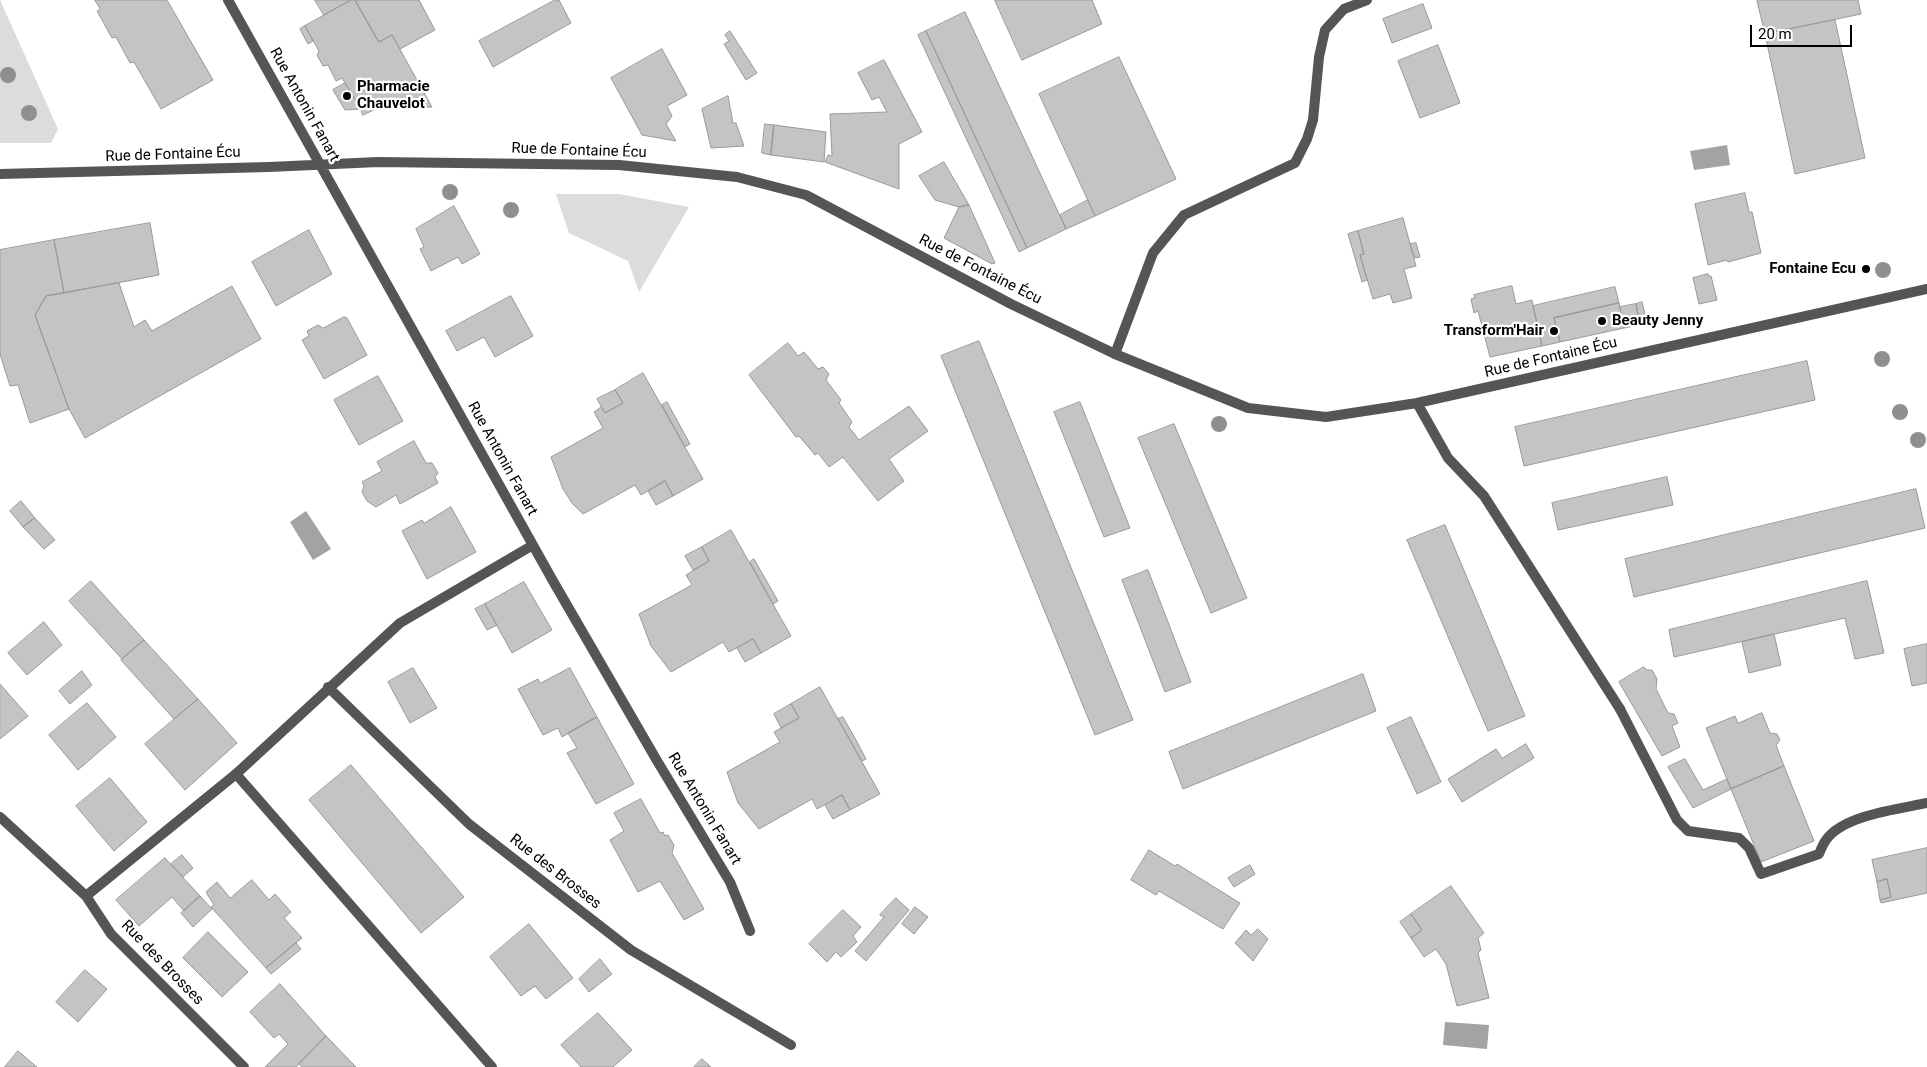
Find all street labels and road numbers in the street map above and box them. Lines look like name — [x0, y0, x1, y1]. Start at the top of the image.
street label: Rue Antonin Fanart — [265, 45, 343, 165]
street label: Rue de Fontaine Écu — [511, 140, 647, 162]
street label: Rue de Fontaine Écu — [105, 144, 241, 166]
street label: Rue de Fontaine Écu — [916, 231, 1044, 309]
street label: Rue de Fontaine Écu — [1483, 334, 1619, 382]
street label: Rue Antonin Fanart — [463, 399, 541, 519]
street label: Rue Antonin Fanart — [663, 750, 745, 868]
street label: Rue des Brosses — [506, 831, 604, 913]
street label: Rue des Brosses — [117, 917, 207, 1009]

